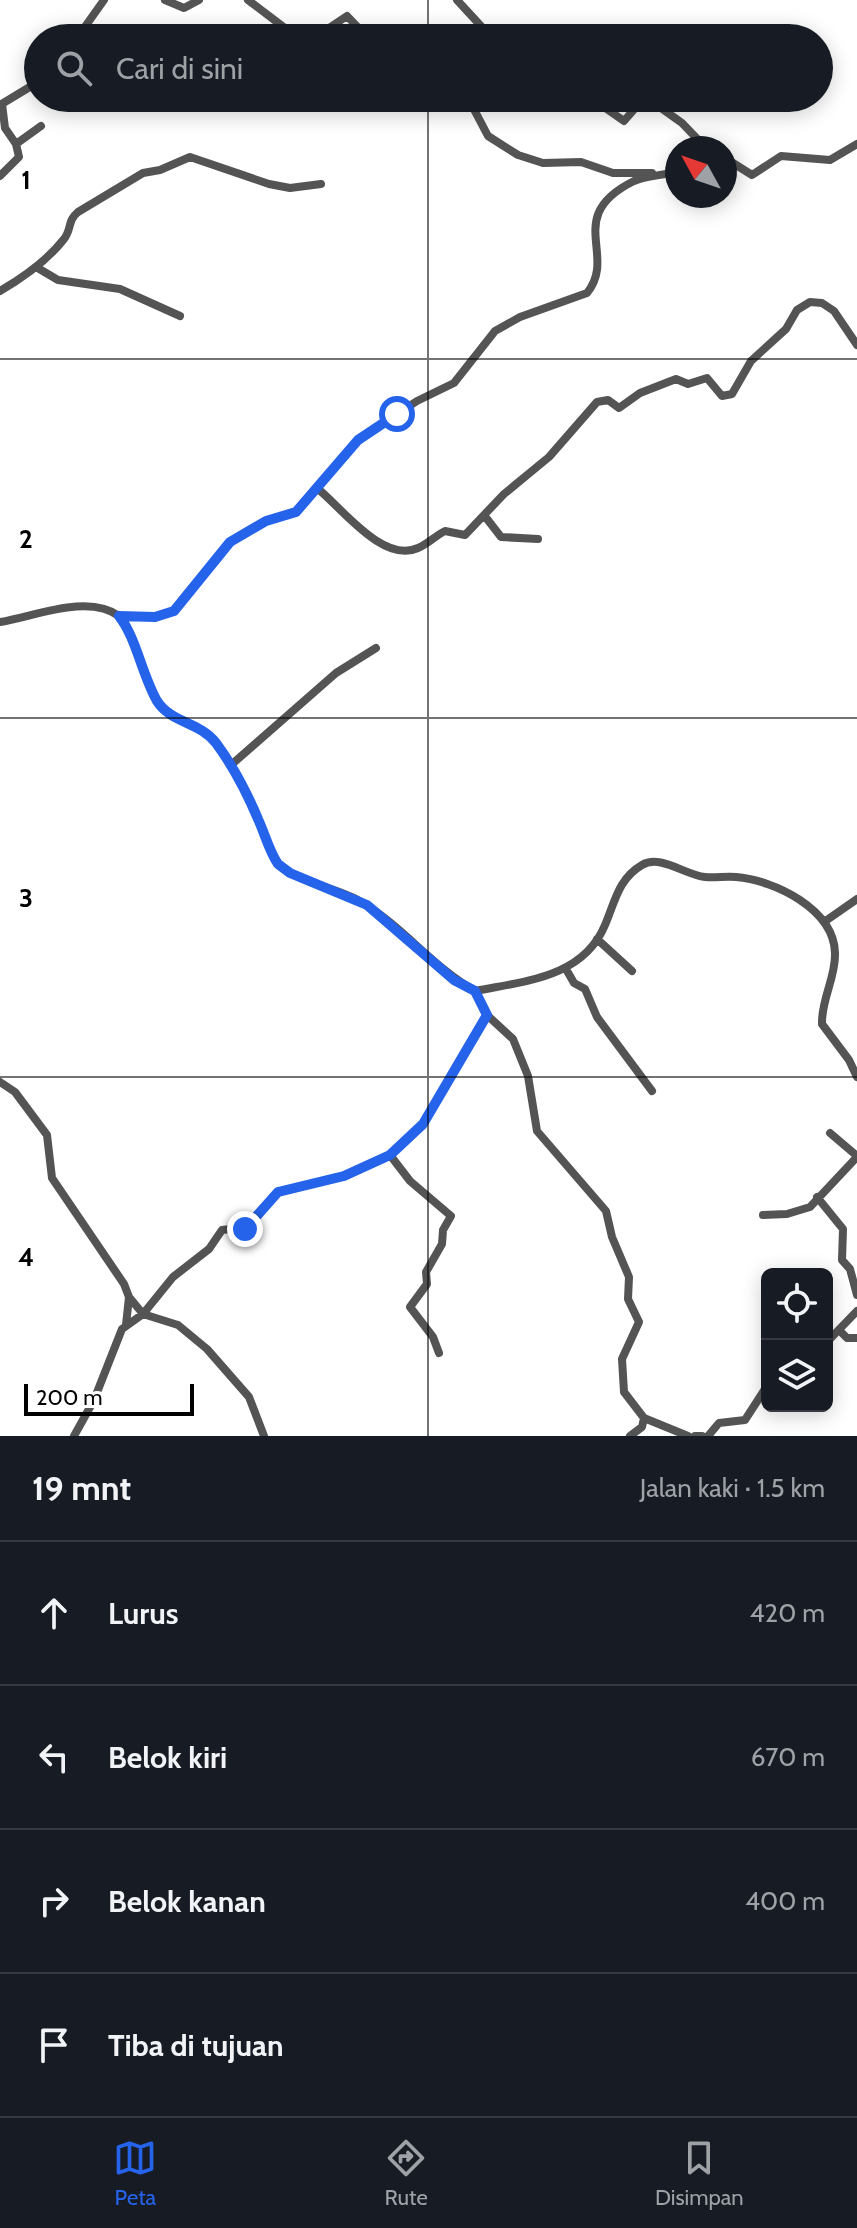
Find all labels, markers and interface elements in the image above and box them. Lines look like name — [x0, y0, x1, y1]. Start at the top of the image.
search box — [24, 24, 833, 112]
icon: search — [52, 46, 96, 90]
text: Cari di sini — [116, 50, 243, 87]
north arrow — [665, 136, 737, 208]
text: 1 — [21, 164, 31, 196]
route start — [379, 396, 415, 432]
text: 2 — [19, 523, 33, 555]
text: 3 — [19, 882, 33, 914]
route end — [227, 1211, 263, 1247]
text: 4 — [18, 1241, 34, 1273]
map controls — [761, 1268, 833, 1412]
button: locate — [761, 1268, 833, 1340]
button: layers — [761, 1340, 833, 1412]
scale bar — [24, 1380, 194, 1416]
text: 200 m — [36, 1384, 102, 1411]
text: 19 mnt — [32, 1467, 131, 1509]
text: Jalan kaki · 1.5 km — [640, 1472, 825, 1504]
icon: ahead — [32, 1591, 76, 1635]
text: Lurus — [108, 1595, 179, 1632]
text: 420 m — [750, 1597, 825, 1629]
icon: left — [32, 1735, 76, 1779]
text: Belok kiri — [108, 1739, 227, 1776]
text: 670 m — [751, 1741, 825, 1773]
icon: right — [32, 1879, 76, 1923]
text: Belok kanan — [108, 1883, 266, 1920]
text: 400 m — [745, 1885, 825, 1917]
icon: arrive — [32, 2023, 76, 2067]
text: Tiba di tujuan — [108, 2027, 284, 2064]
tab: Peta — [113, 2136, 157, 2211]
tab: Rute — [384, 2136, 428, 2211]
tab: Disimpan — [655, 2136, 744, 2211]

